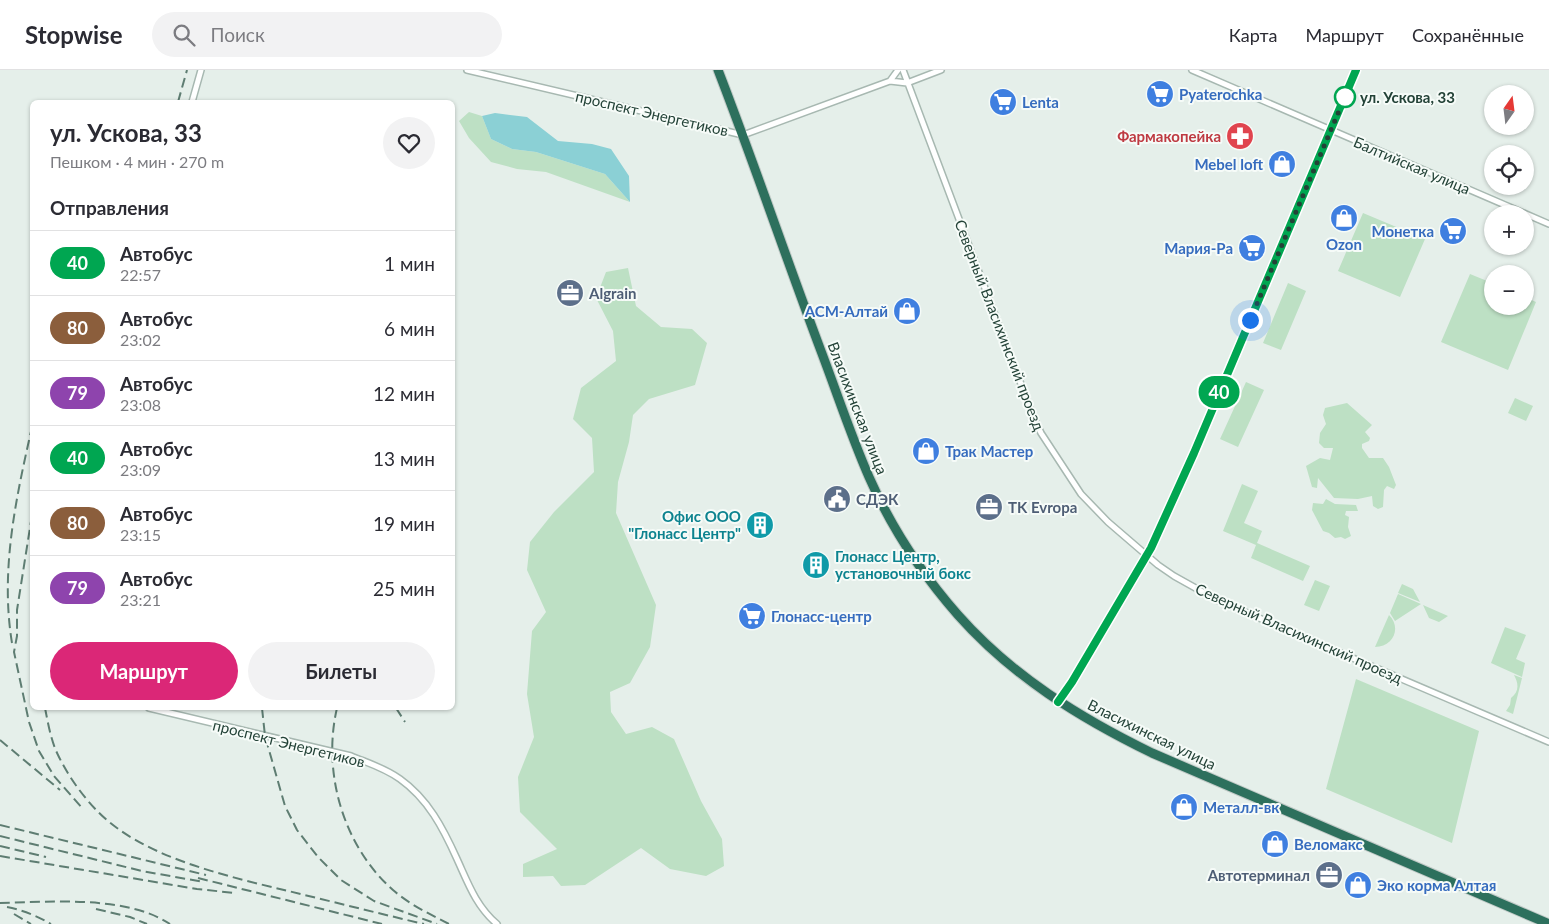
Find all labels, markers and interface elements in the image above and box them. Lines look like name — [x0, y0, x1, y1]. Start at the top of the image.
search box — [152, 12, 502, 57]
text: Stopwise — [25, 20, 122, 49]
icon: search — [170, 21, 198, 49]
text: Поиск — [210, 23, 265, 46]
text: Карта — [1229, 24, 1277, 46]
text: Маршрут — [1305, 24, 1384, 46]
text: Сохранённые — [1412, 24, 1524, 46]
supermarket icon: Pyaterochka — [1145, 79, 1175, 109]
place label: Pyaterochka — [1179, 85, 1262, 103]
north arrow — [1484, 85, 1534, 135]
map controls — [1484, 85, 1534, 315]
marker: ул. Ускова, 33 — [1334, 86, 1356, 108]
street label: проспект Энергетиков — [574, 87, 730, 139]
supermarket icon: Lenta — [988, 87, 1018, 117]
place label: ул. Ускова, 33 — [1360, 88, 1455, 106]
place label: Lenta — [1022, 93, 1059, 111]
button: heart — [383, 117, 435, 169]
text: ул. Ускова, 33 — [50, 118, 202, 147]
pharmacy icon: Фармакопейка — [1225, 121, 1255, 151]
place label: Фармакопейка — [1117, 127, 1221, 145]
street label: Балтийская улица — [1351, 132, 1473, 198]
button: locate — [1484, 145, 1534, 195]
shop icon: Mebel loft — [1267, 149, 1297, 179]
text: Пешком · 4 мин · 270 m — [50, 152, 224, 171]
place label: Mebel loft — [1194, 155, 1263, 173]
text: Отправления — [50, 196, 169, 219]
shop icon: Ozon — [1329, 203, 1359, 233]
button: + — [1484, 205, 1534, 255]
supermarket icon: Монетка — [1438, 216, 1468, 246]
street label: Северный Власихинский проезд — [951, 217, 1049, 433]
place label: Монетка — [1371, 222, 1434, 240]
supermarket icon: Мария-Ра — [1237, 233, 1267, 263]
place label: Ozon — [1326, 235, 1362, 253]
place label: Мария-Ра — [1164, 239, 1233, 257]
text: Автобус — [120, 242, 193, 265]
text: 40 — [67, 252, 88, 274]
text: 1 мин — [384, 252, 435, 275]
text: 22:57 — [120, 265, 161, 284]
button: − — [1484, 265, 1534, 315]
office icon: Algrain — [555, 278, 585, 308]
place label: Algrain — [588, 284, 636, 302]
shop icon: АСМ-Алтай — [892, 296, 922, 326]
place label: АСМ-Алтай — [804, 302, 888, 320]
text: Автобус — [120, 307, 193, 330]
your location — [1238, 308, 1263, 333]
text: 80 — [67, 317, 88, 339]
text: 6 мин — [384, 317, 435, 340]
text: 23:02 — [120, 330, 161, 349]
street label: Власихинская улица — [824, 339, 892, 477]
text: Автобус — [120, 372, 193, 395]
line badge: 40 — [1196, 376, 1242, 408]
text: 40 — [1209, 381, 1229, 403]
text: 79 — [67, 382, 88, 404]
text: 12 мин — [373, 382, 435, 405]
text: 23:08 — [120, 395, 161, 414]
shop icon: Трак Мастер — [911, 436, 941, 466]
text: Автобус — [120, 437, 193, 460]
place label: Трак Мастер — [945, 442, 1033, 460]
text: 40 — [67, 447, 88, 469]
text: 13 мин — [373, 447, 435, 470]
text: 23:09 — [120, 460, 161, 479]
public building icon: СДЭК — [822, 484, 852, 514]
place label: СДЭК — [856, 490, 899, 508]
office icon: TK Evropa — [974, 492, 1004, 522]
place label: TK Evropa — [1008, 498, 1077, 516]
text: Автобус — [120, 502, 193, 525]
place label: Офис ООО "Глонасс Центр" — [628, 507, 741, 542]
building icon: Офис ООО "Глонасс Центр" — [745, 510, 775, 540]
text: 80 — [67, 512, 88, 534]
text: 19 мин — [373, 512, 435, 535]
text: 23:15 — [120, 525, 161, 544]
place label: Глонасс Центр, установочный бокс — [835, 547, 971, 582]
building icon: Глонасс Центр, установочный бокс — [801, 550, 831, 580]
text: Автобус — [120, 567, 193, 590]
text: 79 — [67, 577, 88, 599]
text: 25 мин — [373, 577, 435, 600]
street label: Северный Власихинский проезд — [1193, 579, 1405, 687]
text: 23:21 — [120, 590, 161, 609]
supermarket icon: Глонасс-центр — [737, 601, 767, 631]
place label: Глонасс-центр — [771, 607, 872, 625]
button: Маршрут — [50, 642, 238, 700]
button: Билеты — [248, 642, 435, 700]
street label: Власихинская улица — [1085, 695, 1219, 773]
street label: проспект Энергетиков — [211, 715, 367, 771]
shop icon: Металл-вк — [1169, 792, 1199, 822]
place label: Металл-вк — [1203, 798, 1280, 816]
shop icon: Веломакс — [1260, 829, 1290, 859]
place label: Веломакс — [1294, 835, 1363, 853]
office icon: Автотерминал — [1314, 860, 1344, 890]
place label: Автотерминал — [1207, 866, 1310, 884]
shop icon: Эко корма Алтая — [1343, 870, 1373, 900]
place label: Эко корма Алтая — [1377, 876, 1496, 894]

